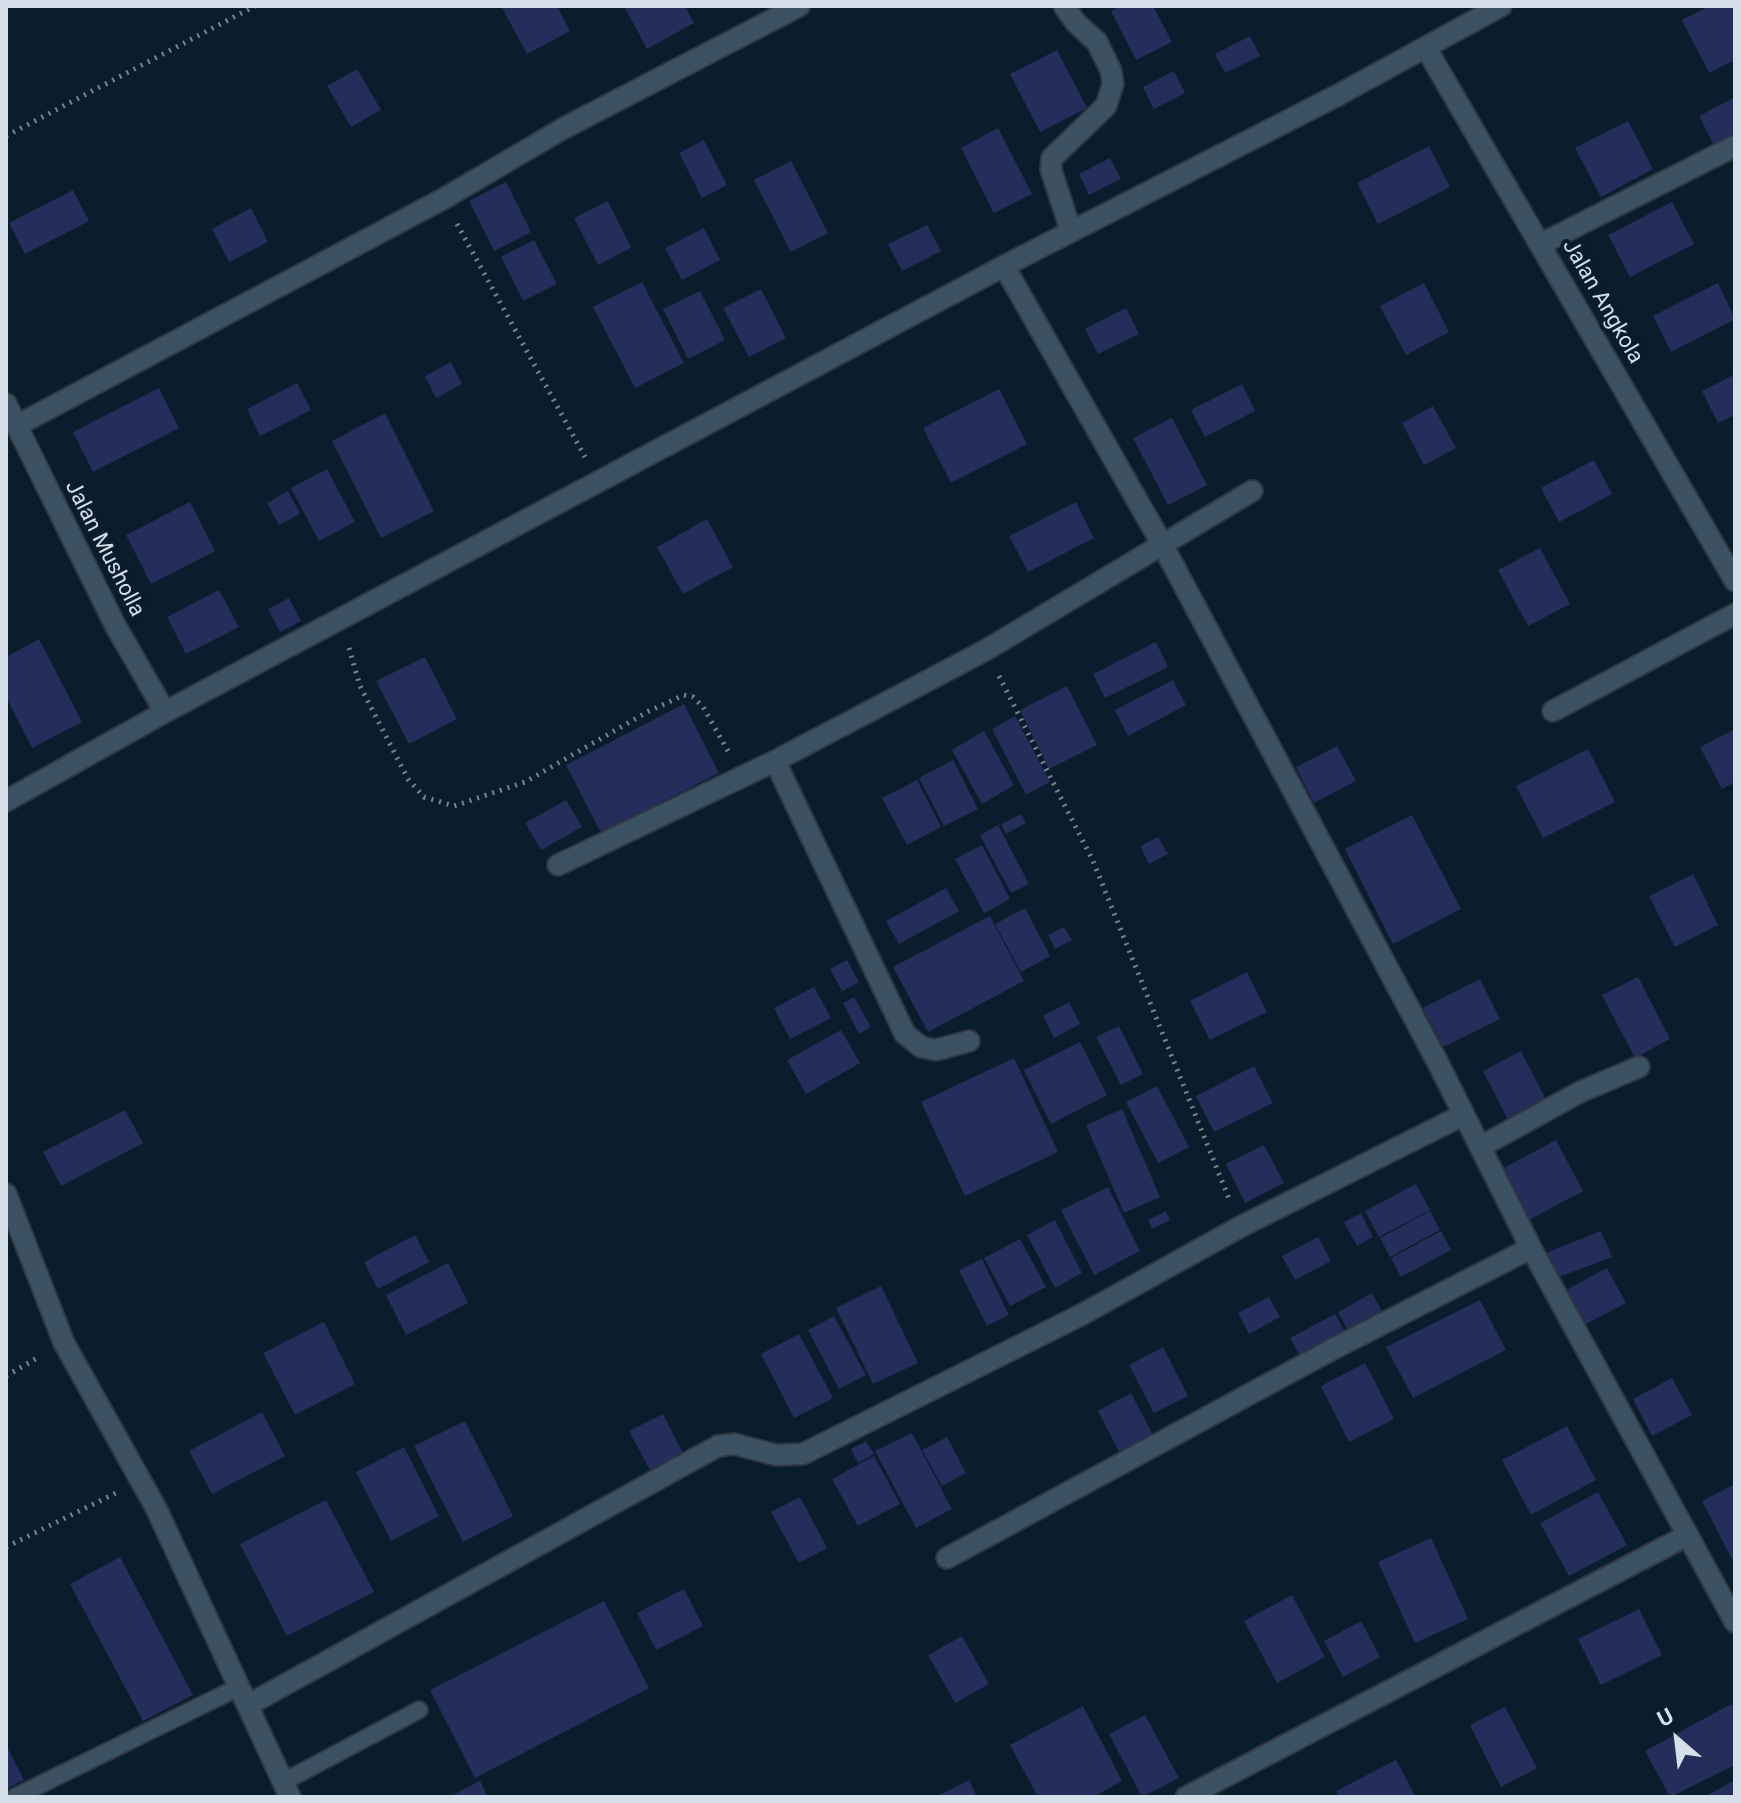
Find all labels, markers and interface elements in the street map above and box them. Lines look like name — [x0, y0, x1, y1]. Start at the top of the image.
street label: Jalan Angkola — [1556, 235, 1648, 369]
street label: Jalan Musholla — [58, 477, 150, 621]
north arrow — [1637, 1699, 1717, 1779]
text: U — [1653, 1703, 1678, 1732]

